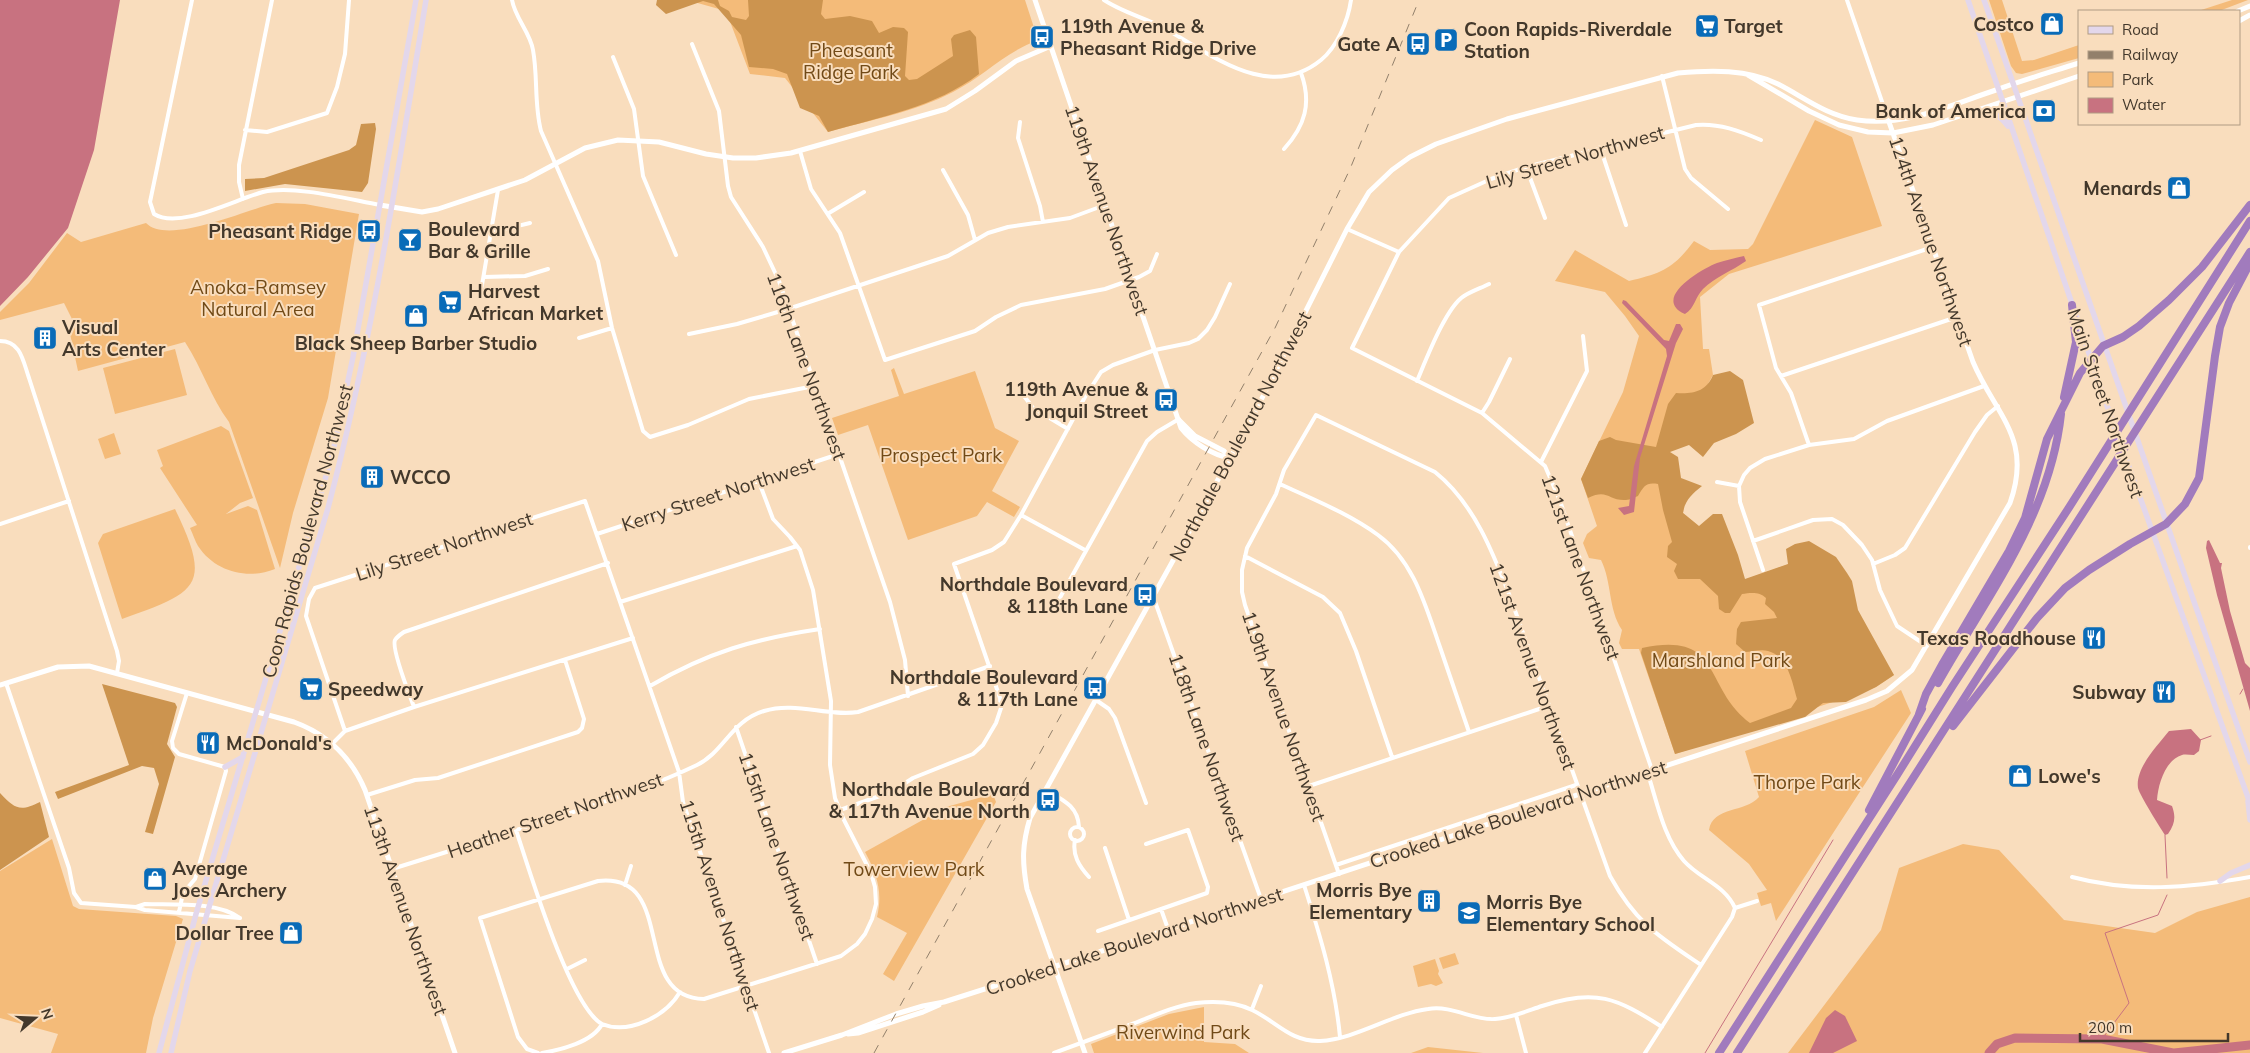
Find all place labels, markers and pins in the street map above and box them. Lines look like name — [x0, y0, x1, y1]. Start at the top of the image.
shop icon: Costco — [2039, 11, 2065, 37]
place label: Costco — [1973, 12, 2034, 36]
supermarket icon: Target — [1694, 13, 1720, 39]
place label: 119th Avenue & Pheasant Ridge Drive — [1060, 14, 1256, 60]
place label: Target — [1724, 14, 1783, 38]
place label: Coon Rapids-Riverdale Station — [1464, 17, 1672, 63]
bus stop icon: 119th Avenue & Pheasant Ridge Drive — [1029, 24, 1055, 50]
parking icon: Coon Rapids-Riverdale Station — [1433, 27, 1459, 53]
bus stop icon: Gate A — [1405, 31, 1431, 57]
place label: Gate A — [1337, 32, 1401, 56]
bank icon: Bank of America — [2031, 98, 2057, 124]
place label: Bank of America — [1875, 99, 2026, 123]
shop icon: Menards — [2166, 175, 2192, 201]
place label: Menards — [2083, 176, 2162, 200]
place label: Boulevard Bar & Grille — [428, 217, 531, 263]
bus stop icon: Pheasant Ridge — [356, 218, 382, 244]
place label: Pheasant Ridge — [208, 219, 352, 243]
bar icon: Boulevard Bar & Grille — [397, 227, 423, 253]
place label: Harvest African Market — [468, 279, 603, 325]
supermarket icon: Harvest African Market — [437, 289, 463, 315]
shop icon: Black Sheep Barber Studio — [403, 303, 429, 329]
place label: Visual Arts Center — [61, 315, 166, 361]
building icon: Visual Arts Center — [32, 325, 58, 351]
place label: Black Sheep Barber Studio — [295, 331, 537, 355]
place label: 119th Avenue & Jonquil Street — [1004, 377, 1149, 423]
bus stop icon: 119th Avenue & Jonquil Street — [1153, 387, 1179, 413]
building icon: WCCO — [359, 464, 385, 490]
place label: WCCO — [390, 465, 451, 489]
place label: Northdale Boulevard & 118th Lane — [940, 572, 1128, 618]
bus stop icon: Northdale Boulevard & 118th Lane — [1132, 582, 1158, 608]
restaurant icon: Texas Roadhouse — [2081, 625, 2107, 651]
place label: Texas Roadhouse — [1917, 626, 2076, 650]
place label: Northdale Boulevard & 117th Lane — [890, 665, 1078, 711]
bus stop icon: Northdale Boulevard & 117th Lane — [1082, 675, 1108, 701]
supermarket icon: Speedway — [298, 676, 324, 702]
place label: Speedway — [328, 677, 424, 701]
restaurant icon: Subway — [2151, 679, 2177, 705]
place label: Subway — [2072, 680, 2147, 704]
restaurant icon: McDonald's — [195, 730, 221, 756]
place label: McDonald's — [226, 731, 332, 755]
shop icon: Lowe's — [2007, 763, 2033, 789]
place label: Lowe's — [2038, 764, 2101, 788]
place label: Northdale Boulevard & 117th Avenue North — [829, 777, 1030, 823]
bus stop icon: Northdale Boulevard & 117th Avenue North — [1035, 787, 1061, 813]
place label: Average Joes Archery — [172, 856, 287, 902]
shop icon: Average Joes Archery — [142, 866, 168, 892]
place label: Morris Bye Elementary — [1309, 878, 1413, 924]
building icon: Morris Bye Elementary — [1416, 888, 1442, 914]
place label: Morris Bye Elementary School — [1486, 890, 1655, 936]
school or university icon: Morris Bye Elementary School — [1456, 900, 1482, 926]
shop icon: Dollar Tree — [278, 920, 304, 946]
place label: Dollar Tree — [175, 921, 274, 945]

